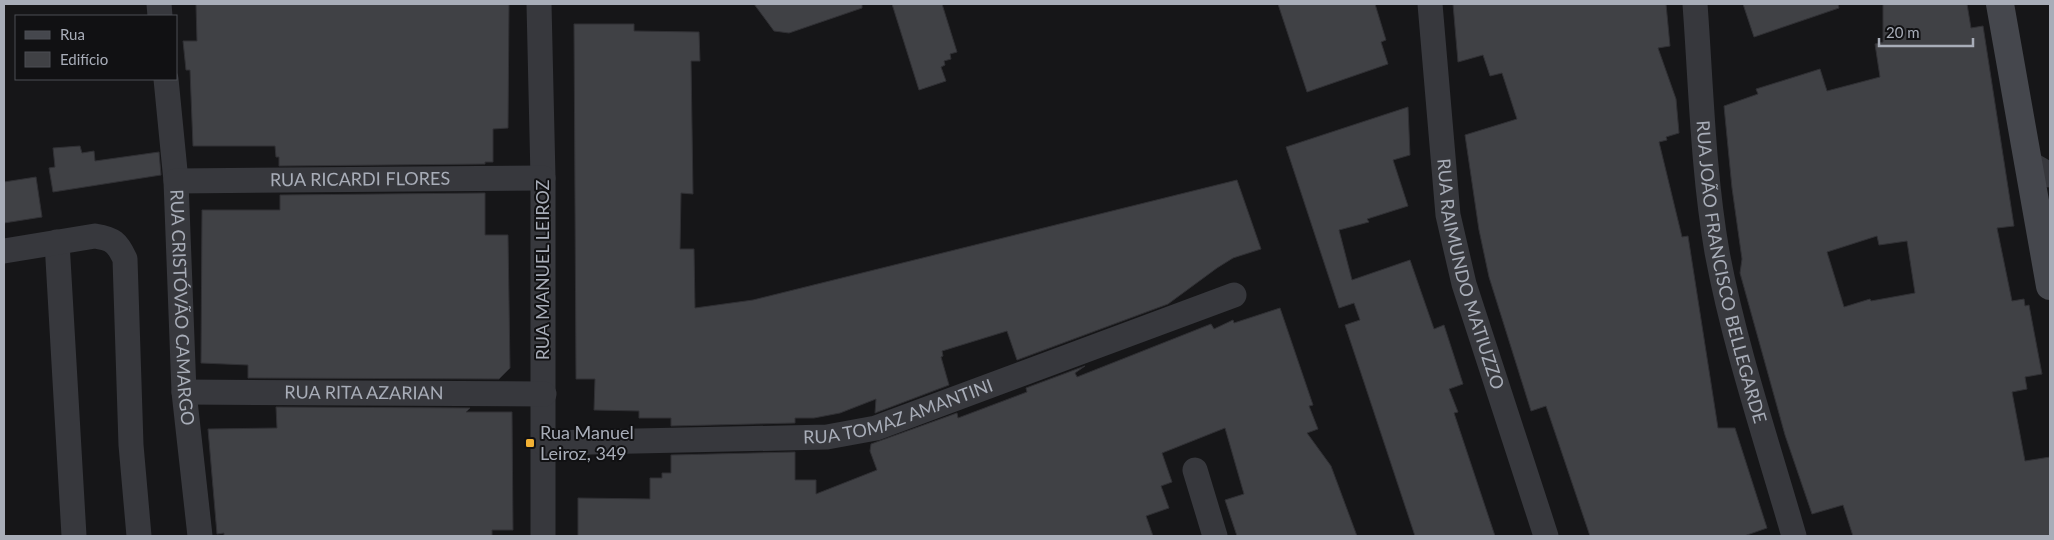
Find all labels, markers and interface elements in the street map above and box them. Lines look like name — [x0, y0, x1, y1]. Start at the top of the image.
legend — [15, 15, 178, 80]
scale bar — [1879, 15, 1973, 47]
text: 20 m — [1886, 23, 1920, 41]
text: Rua — [60, 25, 85, 43]
text: Edifício — [60, 50, 108, 68]
street label: RUA JOÃO FRANCISCO BELLEGARDE — [1692, 120, 1772, 426]
street label: RUA RAIMUNDO MATIUZZO — [1433, 158, 1510, 392]
street label: RUA RICARDI FLORES — [270, 167, 450, 190]
street label: RUA MANUEL LEIROZ — [531, 179, 553, 360]
street label: RUA CRISTÓVÃO CAMARGO — [166, 189, 200, 427]
street label: RUA TOMAZ AMANTINI — [803, 374, 996, 448]
street label: RUA RITA AZARIAN — [284, 381, 444, 403]
place label: Rua Manuel Leiroz, 349 — [540, 421, 634, 464]
marker: Rua Manuel Leiroz, 349 — [524, 437, 536, 449]

